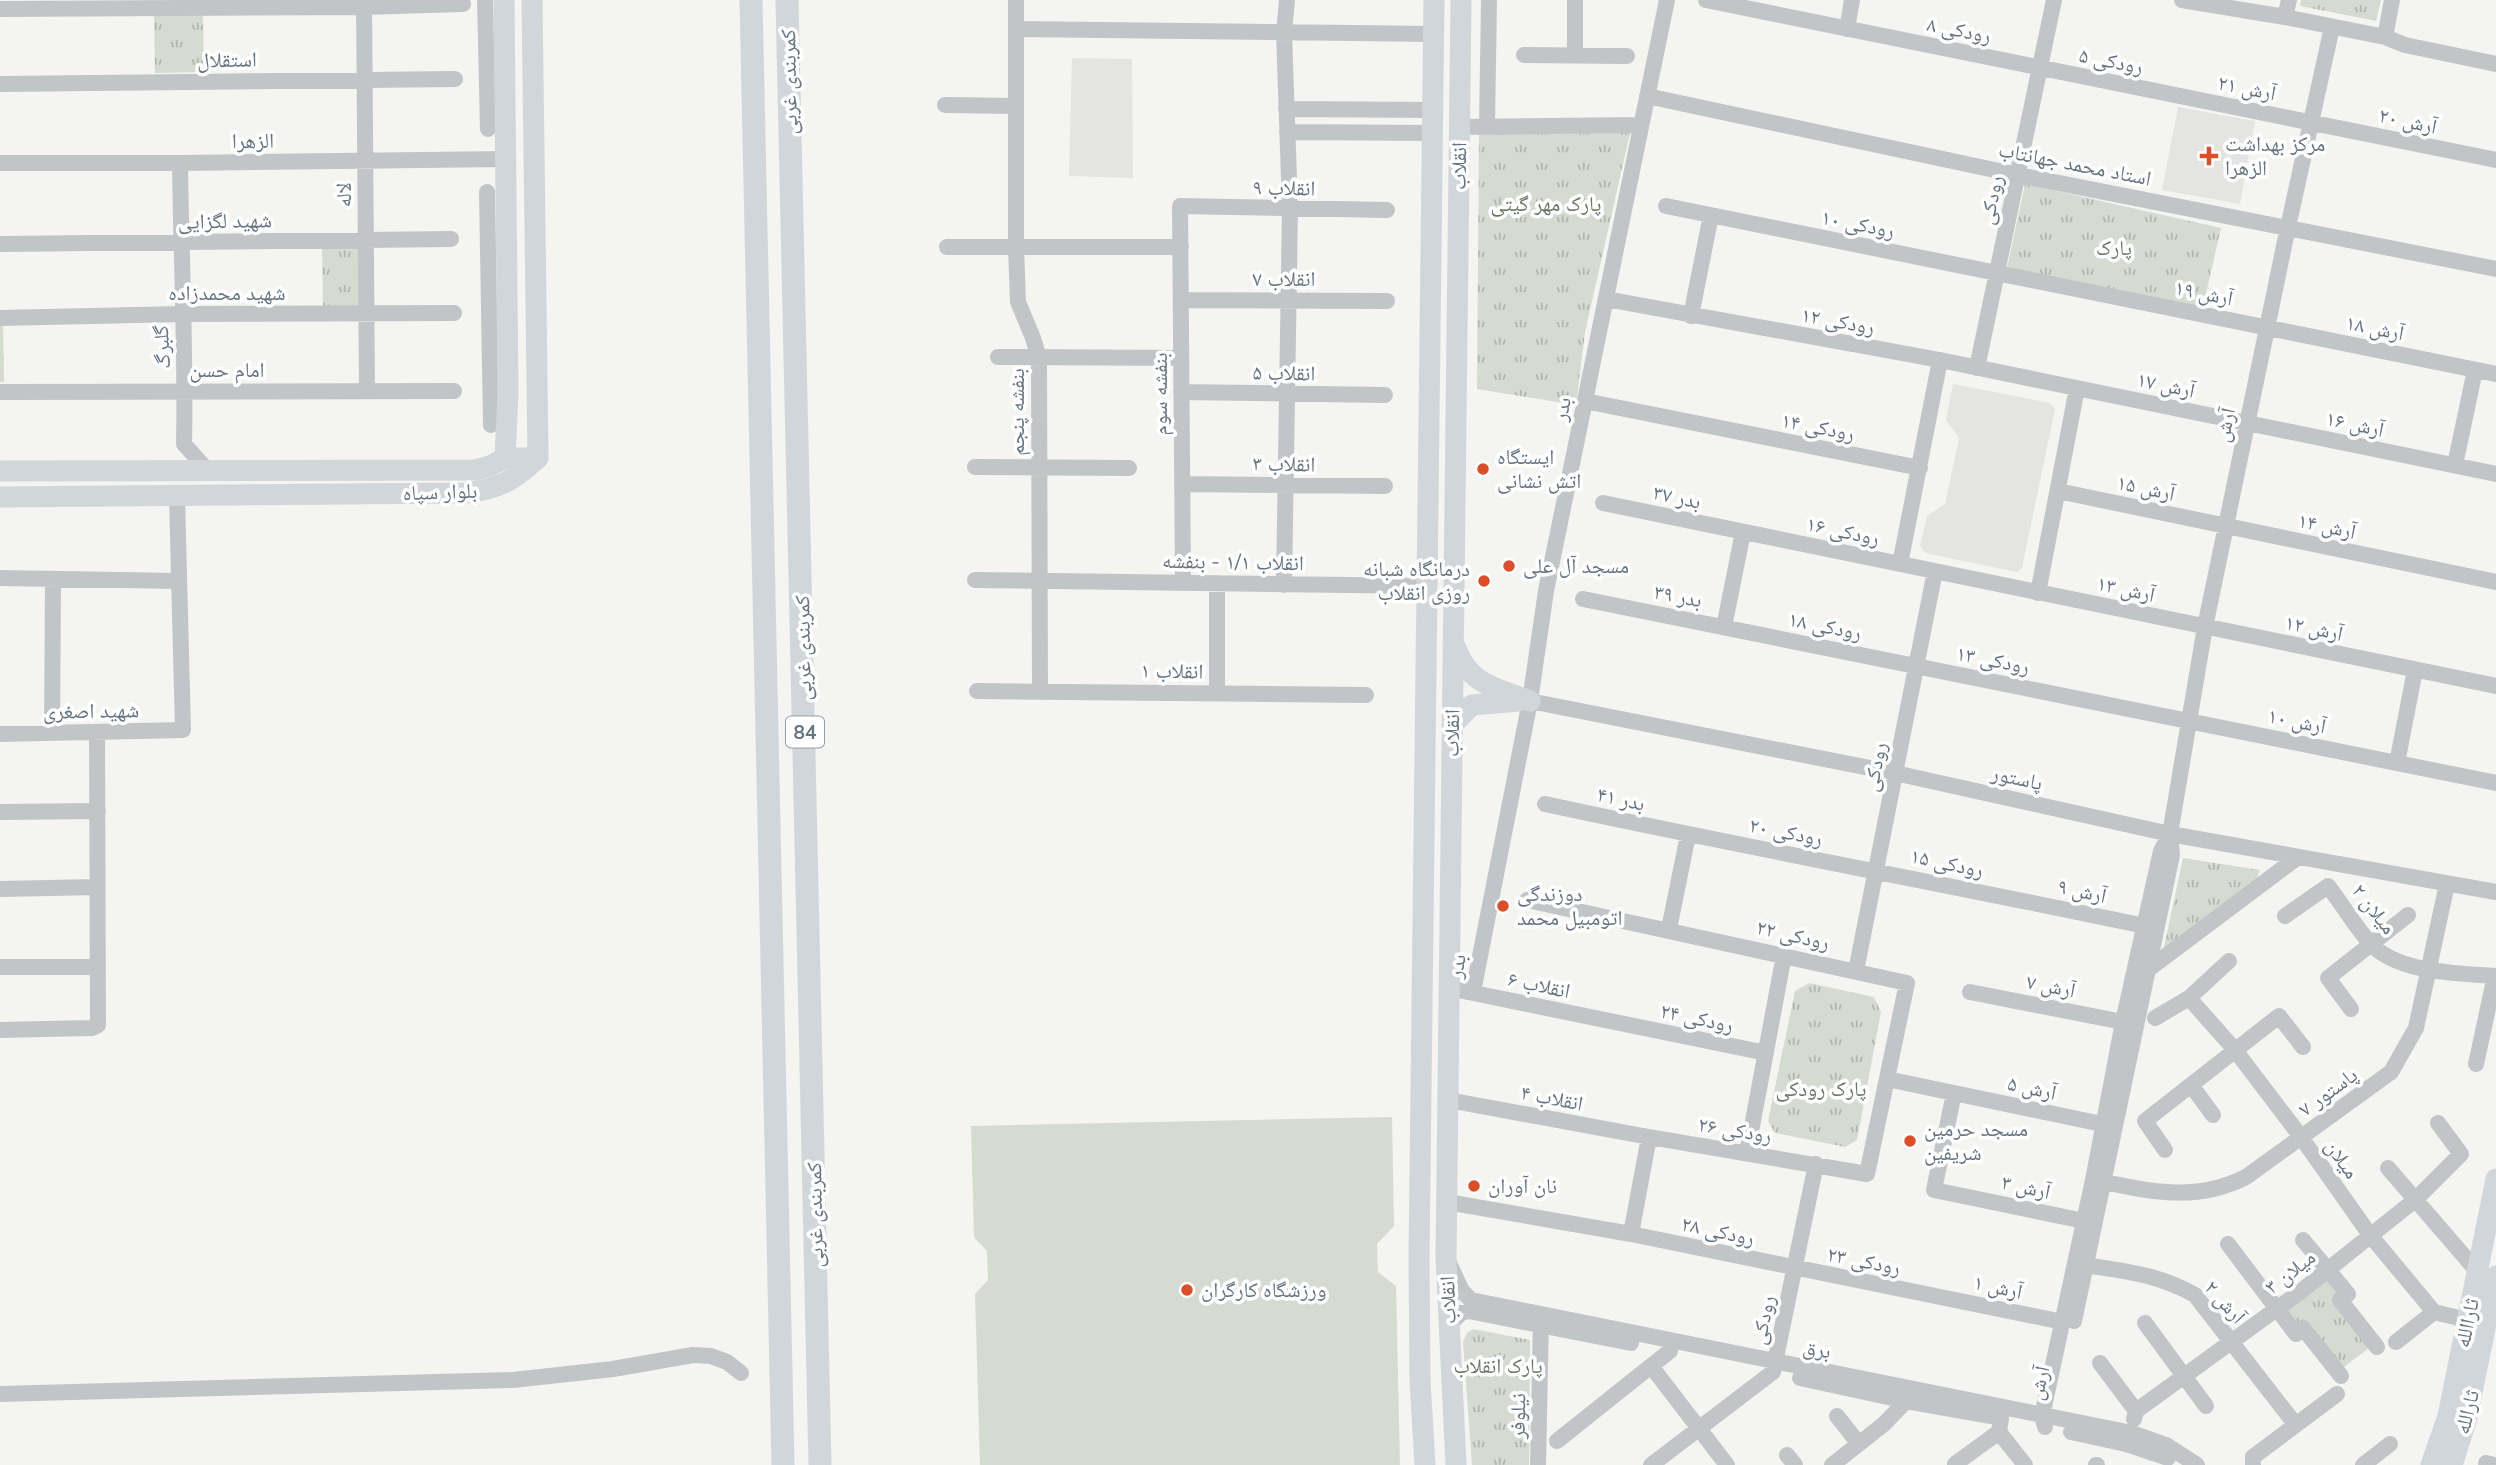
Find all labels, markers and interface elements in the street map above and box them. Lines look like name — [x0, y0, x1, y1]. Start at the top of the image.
street label: رودکی ۸ — [1925, 10, 1993, 49]
street label: کمربندی غربی — [774, 29, 803, 135]
street label: رودکی ۵ — [2077, 41, 2145, 80]
street label: استقلال — [197, 45, 257, 73]
street label: آرش ۲۱ — [2216, 69, 2279, 106]
street label: آرش ۲۰ — [2377, 101, 2440, 140]
street label: الزهرا — [232, 127, 274, 153]
place label: مرکز بهداشت الزهرا — [2225, 130, 2325, 180]
street label: استاد محمد جهانتاب — [1997, 135, 2154, 191]
street label: انقلاب — [1445, 142, 1471, 190]
marker: مرکز بهداشت الزهرا — [2199, 146, 2219, 166]
street label: انقلاب ۹ — [1252, 173, 1316, 201]
street label: رودکی — [1972, 173, 2009, 227]
street label: لاله — [330, 182, 356, 208]
park label: پارک مهر گیتی — [1490, 190, 1602, 217]
street label: رودکی ۱۰ — [1819, 203, 1897, 244]
street label: شهید لگزایی — [178, 206, 272, 235]
park label: پارک — [2096, 234, 2132, 260]
street label: انقلاب ۷ — [1253, 265, 1315, 291]
street label: آرش ۱۹ — [2173, 274, 2236, 311]
street label: شهید محمدزاده — [168, 279, 286, 305]
street label: رودکی ۱۲ — [1799, 301, 1877, 340]
street label: آرش ۱۸ — [2344, 309, 2407, 346]
street label: گلبرگ — [147, 324, 175, 370]
street label: بنفشه سوم — [1146, 353, 1174, 435]
street label: امام حسن — [189, 356, 265, 384]
street label: انقلاب ۵ — [1252, 358, 1316, 386]
street label: آرش ۱۷ — [2135, 365, 2198, 404]
street label: بنفشه پنجم — [1003, 368, 1031, 456]
street label: بدر — [1546, 394, 1576, 424]
street label: آرش ۱۶ — [2324, 404, 2387, 443]
street label: آرش — [2208, 405, 2241, 445]
street label: رودکی ۱۴ — [1779, 406, 1857, 447]
place label: ایستگاه اتش نشانی — [1497, 443, 1581, 494]
street label: انقلاب ۳ — [1252, 449, 1316, 477]
marker: ایستگاه اتش نشانی — [1475, 461, 1491, 477]
street label: آرش ۱۵ — [2115, 468, 2178, 507]
street label: بلوار سپاه — [402, 477, 478, 505]
street label: بدر ۳۷ — [1651, 478, 1703, 514]
street label: آرش ۱۴ — [2296, 506, 2359, 545]
street label: رودکی ۱۶ — [1804, 510, 1882, 551]
street label: انقلاب ۱/۱ - بنفشه — [1162, 547, 1304, 575]
place label: مسجد آل علی — [1523, 552, 1629, 579]
place label: درمانگاه شبانه روزی انقلاب — [1363, 555, 1470, 605]
marker: مسجد آل علی — [1501, 558, 1517, 574]
street label: آرش ۱۳ — [2095, 569, 2158, 608]
marker: درمانگاه شبانه روزی انقلاب — [1476, 573, 1492, 589]
street label: بدر ۳۹ — [1652, 578, 1704, 612]
street label: کمربندی غربی — [788, 595, 817, 701]
street label: رودکی ۱۸ — [1786, 605, 1864, 646]
street label: آرش ۱۲ — [2283, 608, 2346, 647]
street label: رودکی ۱۳ — [1954, 639, 2032, 680]
street label: انقلاب ۱ — [1140, 656, 1204, 684]
street label: شهید اصغری — [43, 696, 139, 724]
street label: آرش ۱۰ — [2266, 702, 2329, 739]
street label: انقلاب — [1438, 709, 1464, 757]
road number: 84 — [786, 716, 824, 748]
street label: رودکی — [1857, 740, 1893, 794]
street label: پاستور — [1988, 759, 2045, 795]
street label: بدر ۴۱ — [1595, 780, 1647, 816]
street label: رودکی ۲۰ — [1747, 811, 1825, 852]
street label: رودکی ۱۵ — [1908, 842, 1986, 883]
street label: آرش ۹ — [2055, 872, 2110, 909]
street label: میلان ۲ — [2347, 878, 2403, 939]
place label: دوزندگی اتومبیل محمد — [1517, 880, 1622, 931]
marker: دوزندگی اتومبیل محمد — [1495, 898, 1511, 914]
street label: رودکی ۲۲ — [1754, 913, 1832, 956]
street label: بدر — [1441, 952, 1471, 981]
street label: انقلاب ۶ — [1506, 965, 1573, 1003]
street label: آرش ۷ — [2024, 968, 2079, 1004]
street label: رودکی ۲۴ — [1658, 997, 1736, 1038]
street label: پاستور ۷ — [2293, 1061, 2362, 1121]
street label: آرش ۵ — [2005, 1069, 2060, 1106]
park label: پارک رودکی — [1775, 1075, 1867, 1102]
street label: انقلاب ۴ — [1519, 1078, 1586, 1116]
street label: رودکی ۲۶ — [1696, 1110, 1774, 1149]
place label: مسجد حرمین شریفین — [1924, 1115, 2028, 1166]
marker: مسجد حرمین شریفین — [1902, 1133, 1918, 1149]
street label: میلان — [2320, 1134, 2366, 1183]
street label: کمربندی غربی — [800, 1162, 829, 1268]
street label: آرش ۳ — [1999, 1168, 2054, 1205]
place label: نان آوران — [1488, 1172, 1557, 1198]
marker: نان آوران — [1466, 1178, 1482, 1194]
street label: رودکی ۲۸ — [1679, 1210, 1757, 1251]
street label: رودکی ۲۳ — [1825, 1240, 1903, 1281]
street label: میلان ۳ — [2259, 1243, 2320, 1299]
street label: آرش ۱ — [1971, 1268, 2026, 1305]
street label: آرش ۲ — [2199, 1274, 2252, 1330]
place label: ورزشگاه کارگران — [1201, 1276, 1327, 1302]
street label: انقلاب — [1433, 1276, 1461, 1324]
marker: ورزشگاه کارگران — [1179, 1282, 1195, 1298]
street label: رودکی — [1744, 1293, 1781, 1347]
street label: ثاراالله — [2448, 1296, 2484, 1350]
street label: برق — [1801, 1333, 1833, 1364]
park label: پارک انقلاب — [1453, 1352, 1543, 1378]
street label: آرش — [2021, 1362, 2056, 1403]
street label: ثارالله — [2448, 1387, 2484, 1437]
street label: نیلوفر — [1504, 1393, 1530, 1440]

